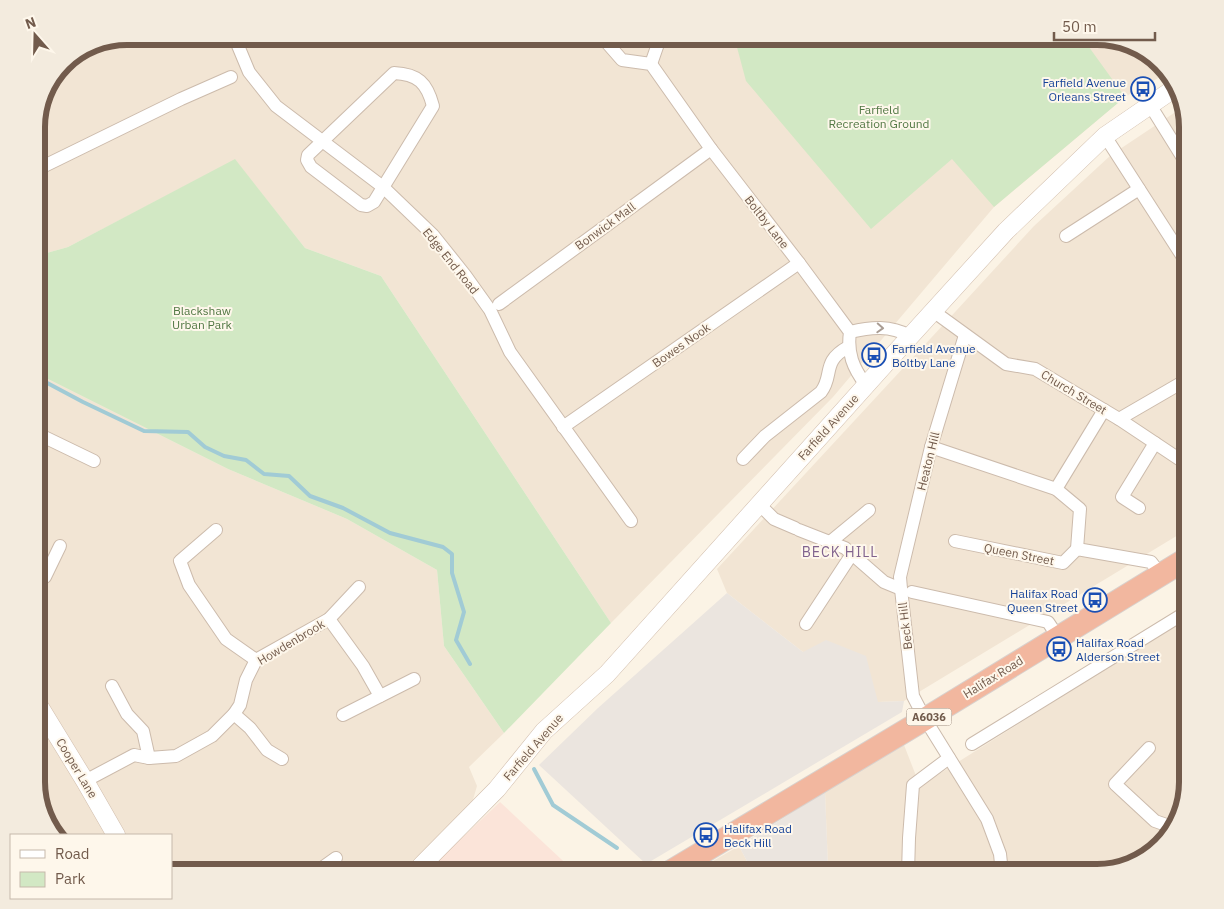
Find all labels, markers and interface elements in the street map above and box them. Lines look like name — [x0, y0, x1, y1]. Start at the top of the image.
north arrow — [10, 10, 60, 60]
scale bar — [1054, 10, 1155, 42]
text: N — [23, 13, 38, 33]
text: 50 m — [1062, 17, 1097, 36]
place label: Farfield Avenue Orleans Street — [1042, 75, 1126, 104]
bus stop icon: Farfield Avenue Orleans Street — [1130, 76, 1156, 102]
park label: Farfield Recreation Ground — [828, 102, 930, 131]
street label: Boltby Lane — [742, 192, 793, 252]
street label: Bonwick Mall — [572, 199, 638, 253]
street label: Edge End Road — [420, 225, 482, 297]
park label: Blackshaw Urban Park — [172, 303, 233, 332]
street label: Bowes Nook — [649, 319, 713, 370]
one-way arrow — [877, 322, 885, 333]
place label: Farfield Avenue Boltby Lane — [892, 341, 976, 370]
bus stop icon: Farfield Avenue Boltby Lane — [861, 342, 887, 368]
street label: Church Street — [1038, 367, 1110, 417]
street label: Farfield Avenue — [794, 391, 862, 463]
street label: Heaton Hill — [913, 430, 943, 492]
street label: Queen Street — [983, 540, 1055, 568]
district label: BECK HILL — [802, 543, 878, 561]
place label: Halifax Road Queen Street — [1007, 586, 1078, 615]
bus stop icon: Halifax Road Queen Street — [1082, 587, 1108, 613]
street label: Beck Hill — [895, 601, 915, 651]
street label: Howdenbrook — [255, 616, 328, 668]
place label: Halifax Road Alderson Street — [1076, 635, 1160, 664]
bus stop icon: Halifax Road Alderson Street — [1046, 636, 1072, 662]
street label: Halifax Road — [960, 653, 1026, 701]
road number: A6036 — [906, 709, 952, 726]
street label: Farfield Avenue — [500, 710, 566, 783]
street label: Cooper Lane — [53, 735, 101, 801]
place label: Halifax Road Beck Hill — [724, 821, 792, 850]
bus stop icon: Halifax Road Beck Hill — [693, 822, 719, 848]
legend — [10, 834, 172, 899]
text: Road — [55, 844, 90, 863]
text: Park — [55, 869, 85, 888]

